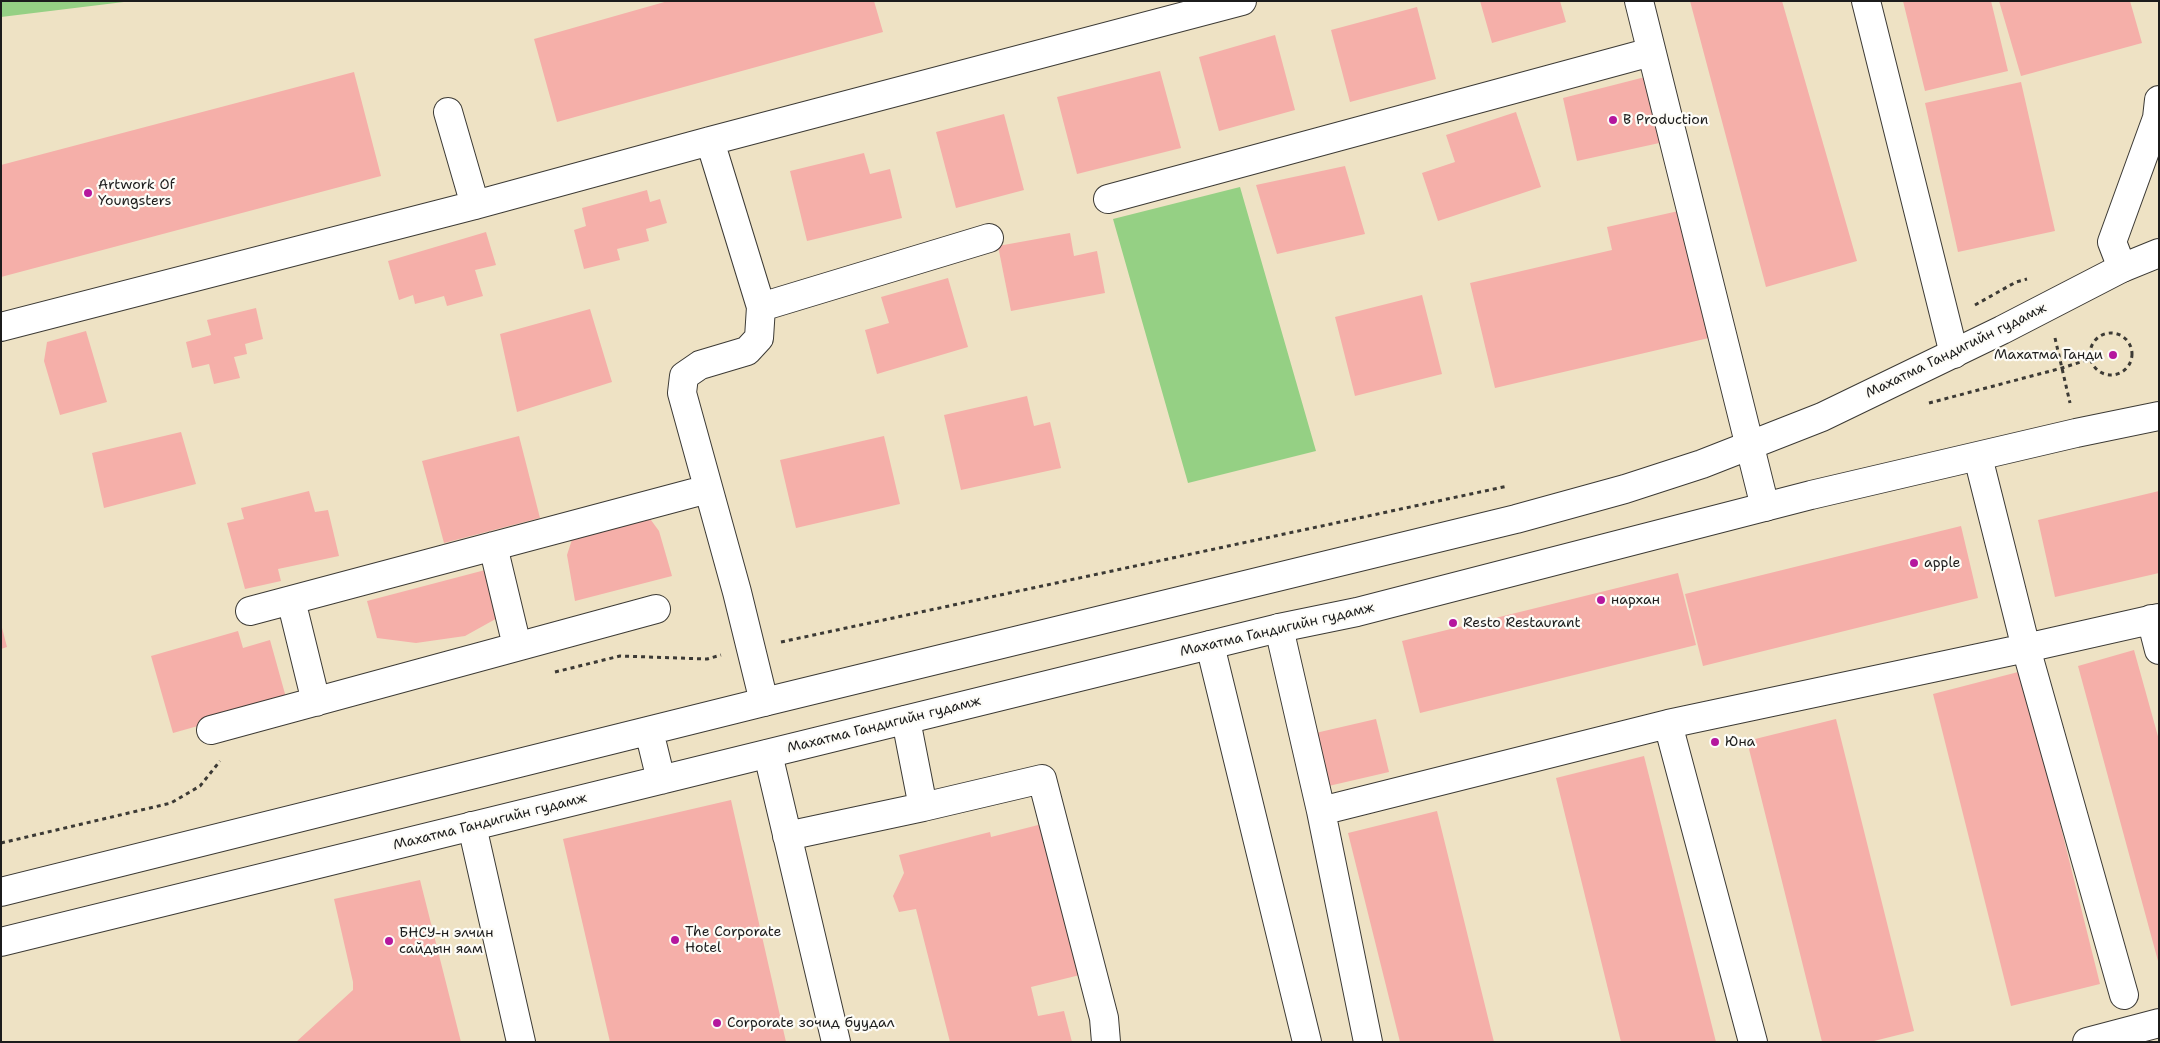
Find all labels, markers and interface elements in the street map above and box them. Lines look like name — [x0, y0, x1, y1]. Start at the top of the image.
place label: B Production — [1623, 112, 1708, 128]
marker: B Production — [1607, 114, 1619, 126]
place label: Artwork Of Youngsters — [98, 177, 175, 210]
marker: Artwork Of Youngsters — [82, 187, 94, 199]
street label: Махатма Гандигийн гудамж — [1863, 300, 2049, 402]
place label: Махатма Ганди — [1994, 347, 2103, 363]
marker: Махатма Ганди — [2107, 349, 2119, 361]
place label: apple — [1924, 555, 1960, 571]
marker: apple — [1908, 557, 1920, 569]
place label: нархан — [1611, 592, 1660, 608]
marker: нархан — [1595, 594, 1607, 606]
street label: Махатма Гандигийн гудамж — [1178, 599, 1376, 661]
place label: Resto Restaurant — [1463, 615, 1581, 631]
marker: Resto Restaurant — [1447, 617, 1459, 629]
street label: Махатма Гандигийн гудамж — [785, 693, 983, 757]
place label: Юна — [1725, 734, 1755, 750]
marker: Юна — [1709, 736, 1721, 748]
street label: Махатма Гандигийн гудамж — [391, 790, 589, 854]
place label: The Corporate Hotel — [685, 924, 781, 956]
place label: БНСУ-н элчин сайдын яам — [399, 925, 493, 958]
marker: The Corporate Hotel — [669, 934, 681, 946]
marker: БНСУ-н элчин сайдын яам — [383, 935, 395, 947]
place label: Corporate зочид буудал — [727, 1015, 895, 1031]
marker: Corporate зочид буудал — [711, 1017, 723, 1029]

